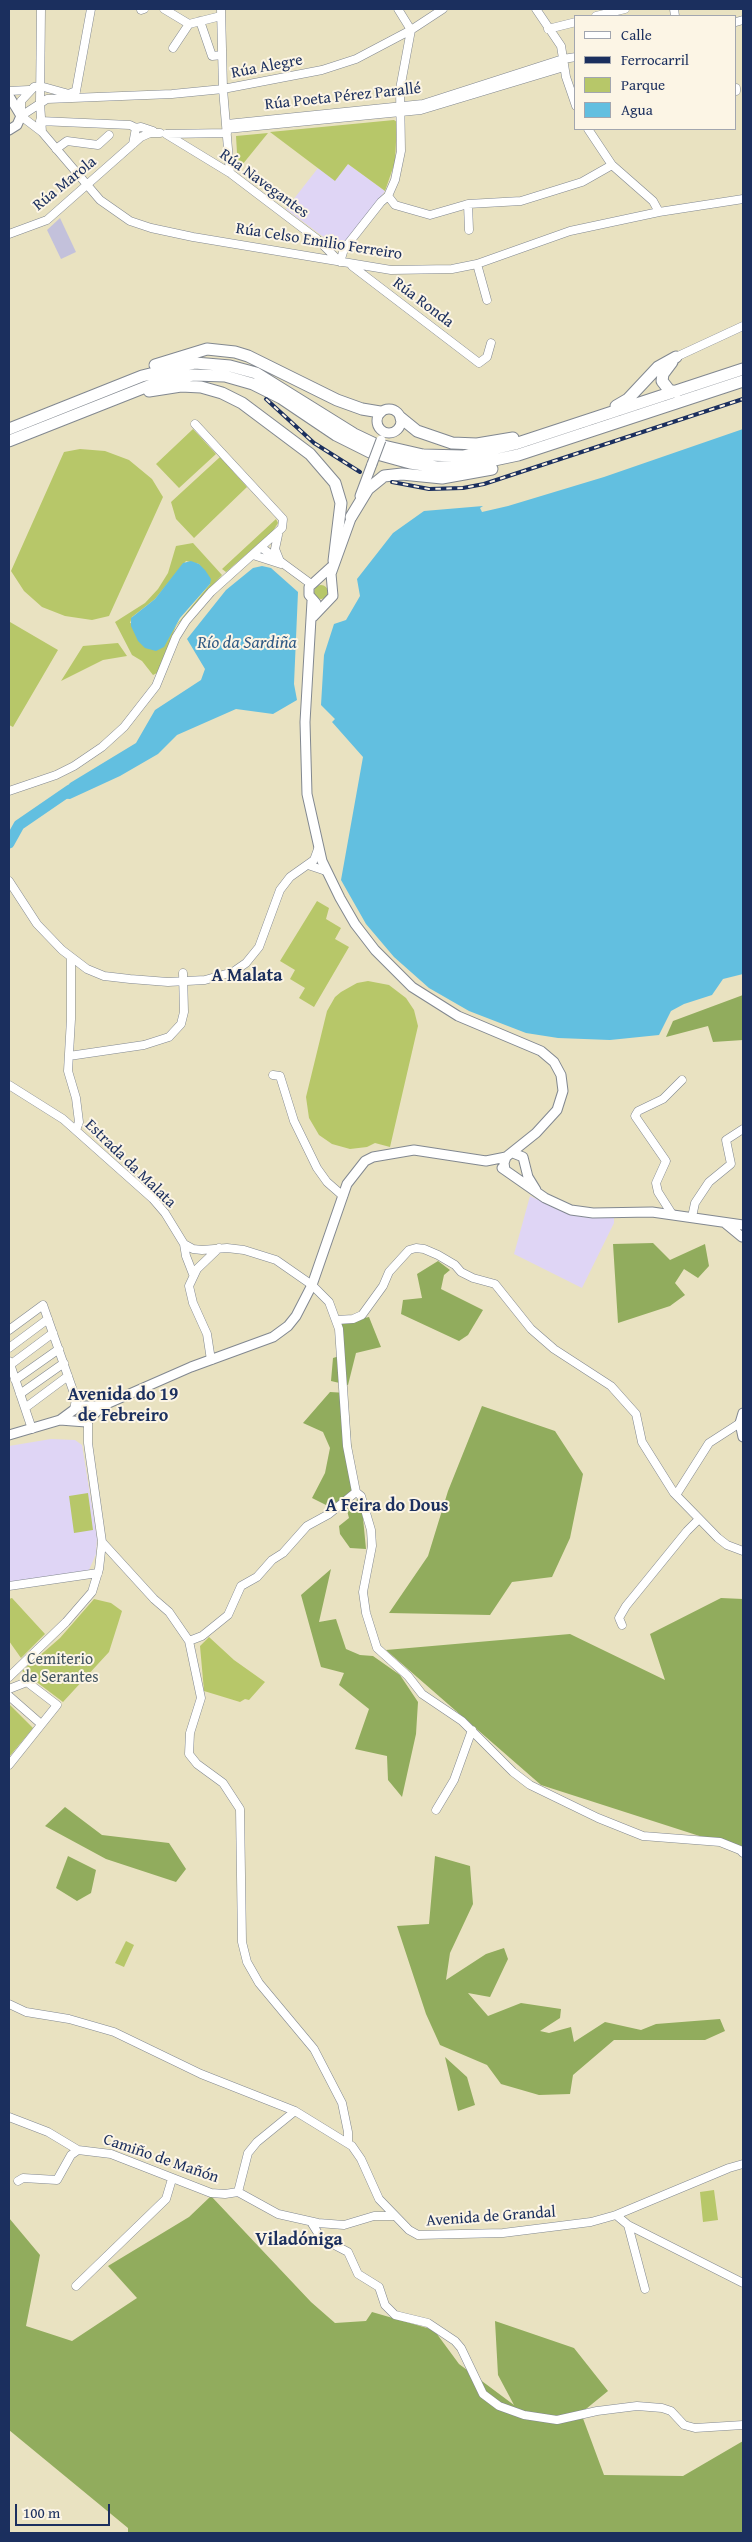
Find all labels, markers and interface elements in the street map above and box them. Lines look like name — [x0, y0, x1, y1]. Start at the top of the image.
legend — [574, 15, 737, 130]
text: Calle — [621, 24, 652, 45]
text: Ferrocarril — [621, 49, 689, 70]
street label: Rúa Alegre — [230, 51, 304, 83]
text: Parque — [621, 74, 665, 95]
street label: Rúa Poeta Pérez Parallé — [264, 79, 422, 115]
text: Agua — [621, 99, 653, 120]
street label: Rúa Navegantes — [216, 145, 312, 223]
street label: Rúa Marola — [29, 153, 101, 215]
street label: Rúa Celso Emilio Ferreiro — [234, 219, 404, 265]
street label: Rúa Ronda — [389, 274, 457, 332]
water label: Río da Sardiña — [197, 632, 297, 654]
district label: A Malata — [211, 965, 283, 987]
street label: Estrada da Malata — [80, 1116, 180, 1212]
district label: Avenida do 19 de Febreiro — [68, 1384, 178, 1426]
district label: A Feira do Dous — [325, 1495, 449, 1517]
park label: Cemiterio de Serantes — [21, 1650, 99, 1688]
street label: Camiño de Mañón — [101, 2130, 221, 2188]
street label: Avenida de Grandal — [426, 2203, 556, 2231]
district label: Viladóniga — [255, 2229, 343, 2251]
scale bar — [18, 2494, 112, 2526]
text: 100 m — [23, 2502, 60, 2523]

